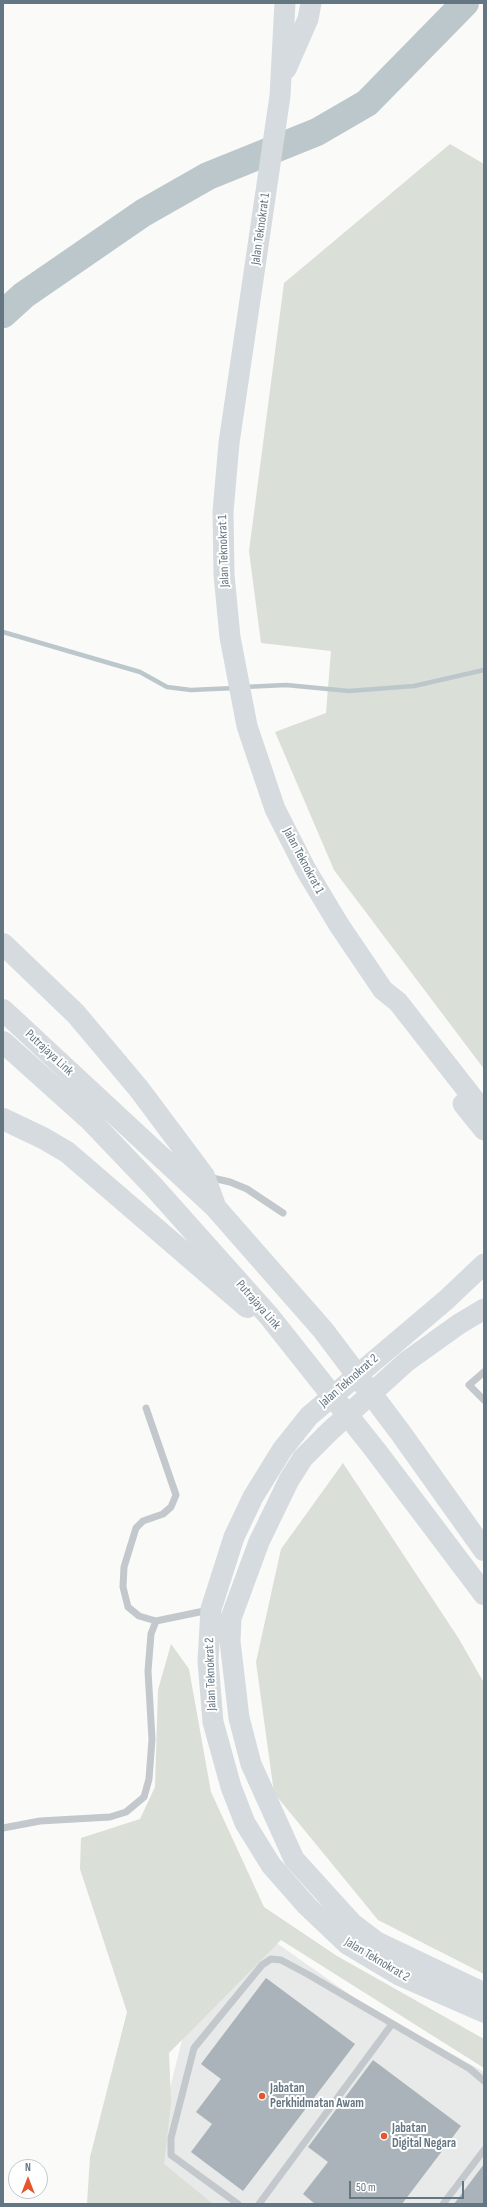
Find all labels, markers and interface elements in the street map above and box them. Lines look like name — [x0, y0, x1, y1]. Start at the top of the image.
street label: Jalan Teknokrat 1 — [248, 192, 274, 266]
street label: Jalan Teknokrat 1 — [215, 515, 233, 587]
street label: Jalan Teknokrat 1 — [279, 825, 327, 897]
street label: Putrajaya Link — [22, 1027, 76, 1079]
street label: Putrajaya Link — [232, 1277, 284, 1333]
street label: Jalan Teknokrat 2 — [316, 1351, 382, 1411]
street label: Jalan Teknokrat 2 — [202, 1637, 220, 1711]
street label: Jalan Teknokrat 2 — [342, 1934, 412, 1986]
place label: Jabatan Perkhidmatan Awam — [270, 2081, 364, 2112]
marker: Jabatan Perkhidmatan Awam — [257, 2091, 267, 2101]
place label: Jabatan Digital Negara — [392, 2121, 456, 2152]
marker: Jabatan Digital Negara — [379, 2131, 389, 2141]
north arrow — [8, 2159, 48, 2199]
text: N — [25, 2161, 31, 2174]
scale bar — [351, 2173, 466, 2199]
text: 50 m — [356, 2180, 376, 2195]

